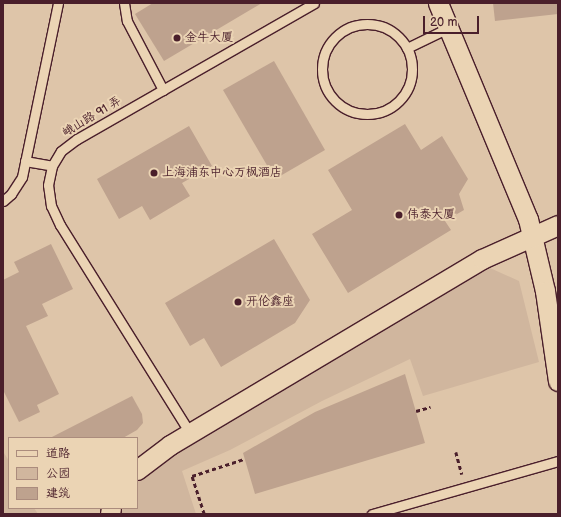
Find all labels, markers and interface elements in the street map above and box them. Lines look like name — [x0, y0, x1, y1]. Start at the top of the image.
scale bar — [425, 8, 481, 34]
text: 20 m — [430, 15, 457, 30]
place label: 金牛大厦 — [185, 31, 233, 45]
marker: 金牛大厦 — [172, 33, 182, 43]
street label: 峨山路 91 弄 — [60, 94, 124, 140]
place label: 上海浦东中心万枫酒店 — [162, 166, 282, 180]
marker: 上海浦东中心万枫酒店 — [149, 168, 159, 178]
place label: 伟泰大厦 — [407, 208, 455, 222]
marker: 伟泰大厦 — [394, 210, 404, 220]
place label: 开伦鑫座 — [246, 295, 294, 309]
marker: 开伦鑫座 — [233, 297, 243, 307]
legend — [8, 437, 138, 509]
text: 道路 — [46, 446, 70, 461]
text: 公园 — [46, 466, 70, 481]
text: 建筑 — [46, 486, 70, 501]

